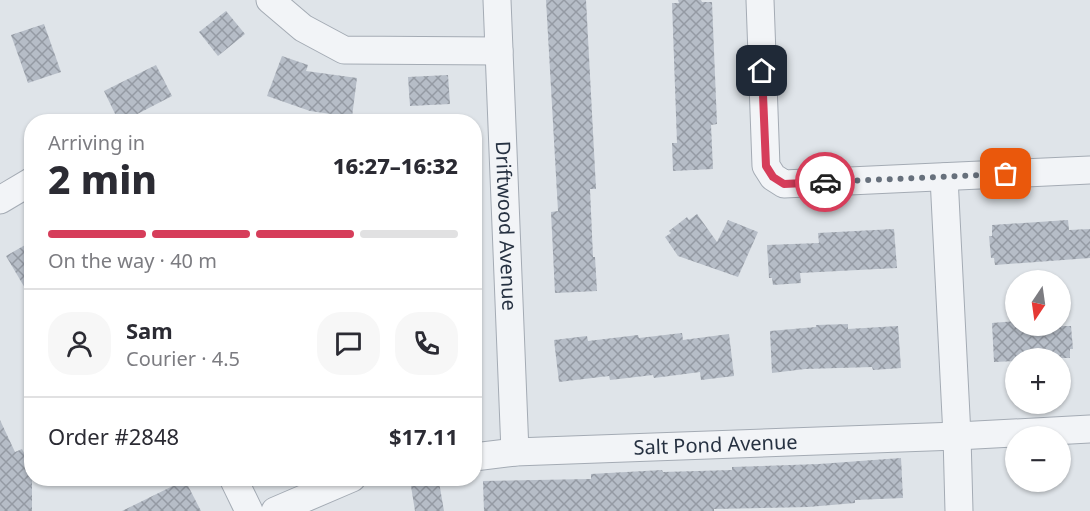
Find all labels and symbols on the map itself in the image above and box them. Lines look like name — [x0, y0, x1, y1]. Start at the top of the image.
pin — [736, 45, 787, 96]
street label: Driftwood Avenue — [490, 140, 523, 311]
pin — [980, 148, 1031, 199]
courier — [795, 152, 855, 212]
north arrow — [1005, 270, 1071, 336]
street label: Salt Pond Avenue — [633, 428, 798, 461]

